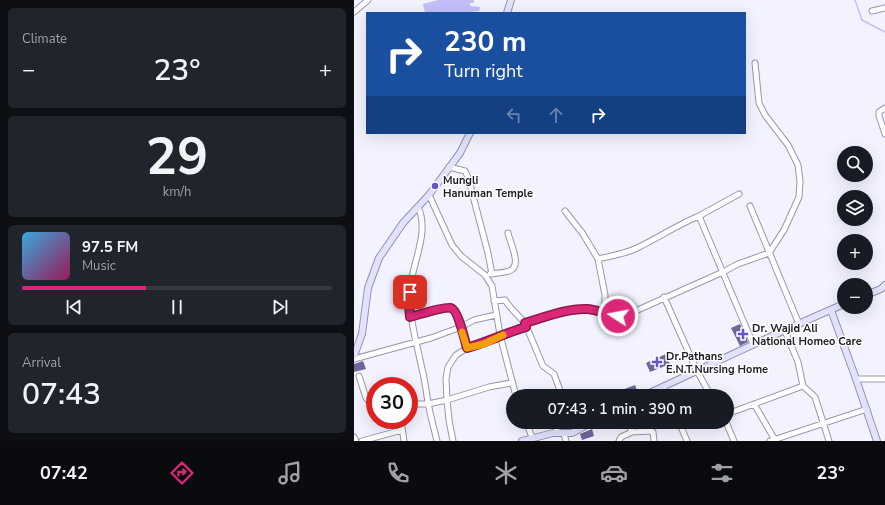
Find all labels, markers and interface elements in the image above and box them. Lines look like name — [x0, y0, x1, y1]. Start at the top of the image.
text: 230 m — [444, 23, 527, 61]
icon: right — [378, 28, 430, 80]
text: Climate — [22, 30, 67, 48]
text: 23° — [153, 50, 201, 91]
text: − — [22, 55, 35, 85]
text: + — [319, 55, 332, 85]
text: Turn right — [444, 59, 523, 83]
icon: left — [503, 104, 525, 126]
icon: ahead — [545, 104, 567, 126]
icon: right — [587, 104, 609, 126]
text: 29 — [146, 121, 208, 192]
map controls — [837, 146, 873, 314]
button: search — [837, 146, 873, 182]
place label: Mungli Hanuman Temple — [443, 173, 533, 201]
marker: Mungli Hanuman Temple — [430, 181, 440, 191]
text: km/h — [163, 183, 191, 201]
button: layers — [837, 190, 873, 226]
button: + — [837, 234, 873, 270]
text: 97.5 FM — [82, 237, 138, 257]
text: Music — [82, 257, 116, 275]
pin — [393, 275, 427, 309]
button: − — [837, 278, 873, 314]
icon: arrive — [399, 281, 421, 303]
position arrow — [597, 295, 639, 337]
icon: previous — [63, 296, 85, 318]
icon: pause — [166, 296, 188, 318]
icon: next — [269, 296, 291, 318]
place label: Dr. Wajid Ali National Homeo Care — [752, 321, 862, 349]
marker: Dr. Wajid Ali National Homeo Care — [737, 328, 749, 340]
place label: Dr.Pathans E.N.T.Nursing Home — [666, 349, 768, 377]
text: Arrival — [22, 354, 61, 372]
marker: Dr.Pathans E.N.T.Nursing Home — [651, 356, 663, 368]
text: 07:43 — [22, 374, 101, 415]
speed limit sign: 30 — [366, 377, 418, 429]
text: 07:43 · 1 min · 390 m — [548, 399, 692, 419]
icon: directions — [168, 459, 196, 487]
icon: music — [276, 459, 304, 487]
icon: phone — [384, 459, 412, 487]
icon: climate — [492, 459, 520, 487]
icon: car — [600, 459, 628, 487]
icon: filters — [708, 459, 736, 487]
text: 07:42 — [40, 461, 88, 485]
text: 23° — [816, 461, 845, 485]

